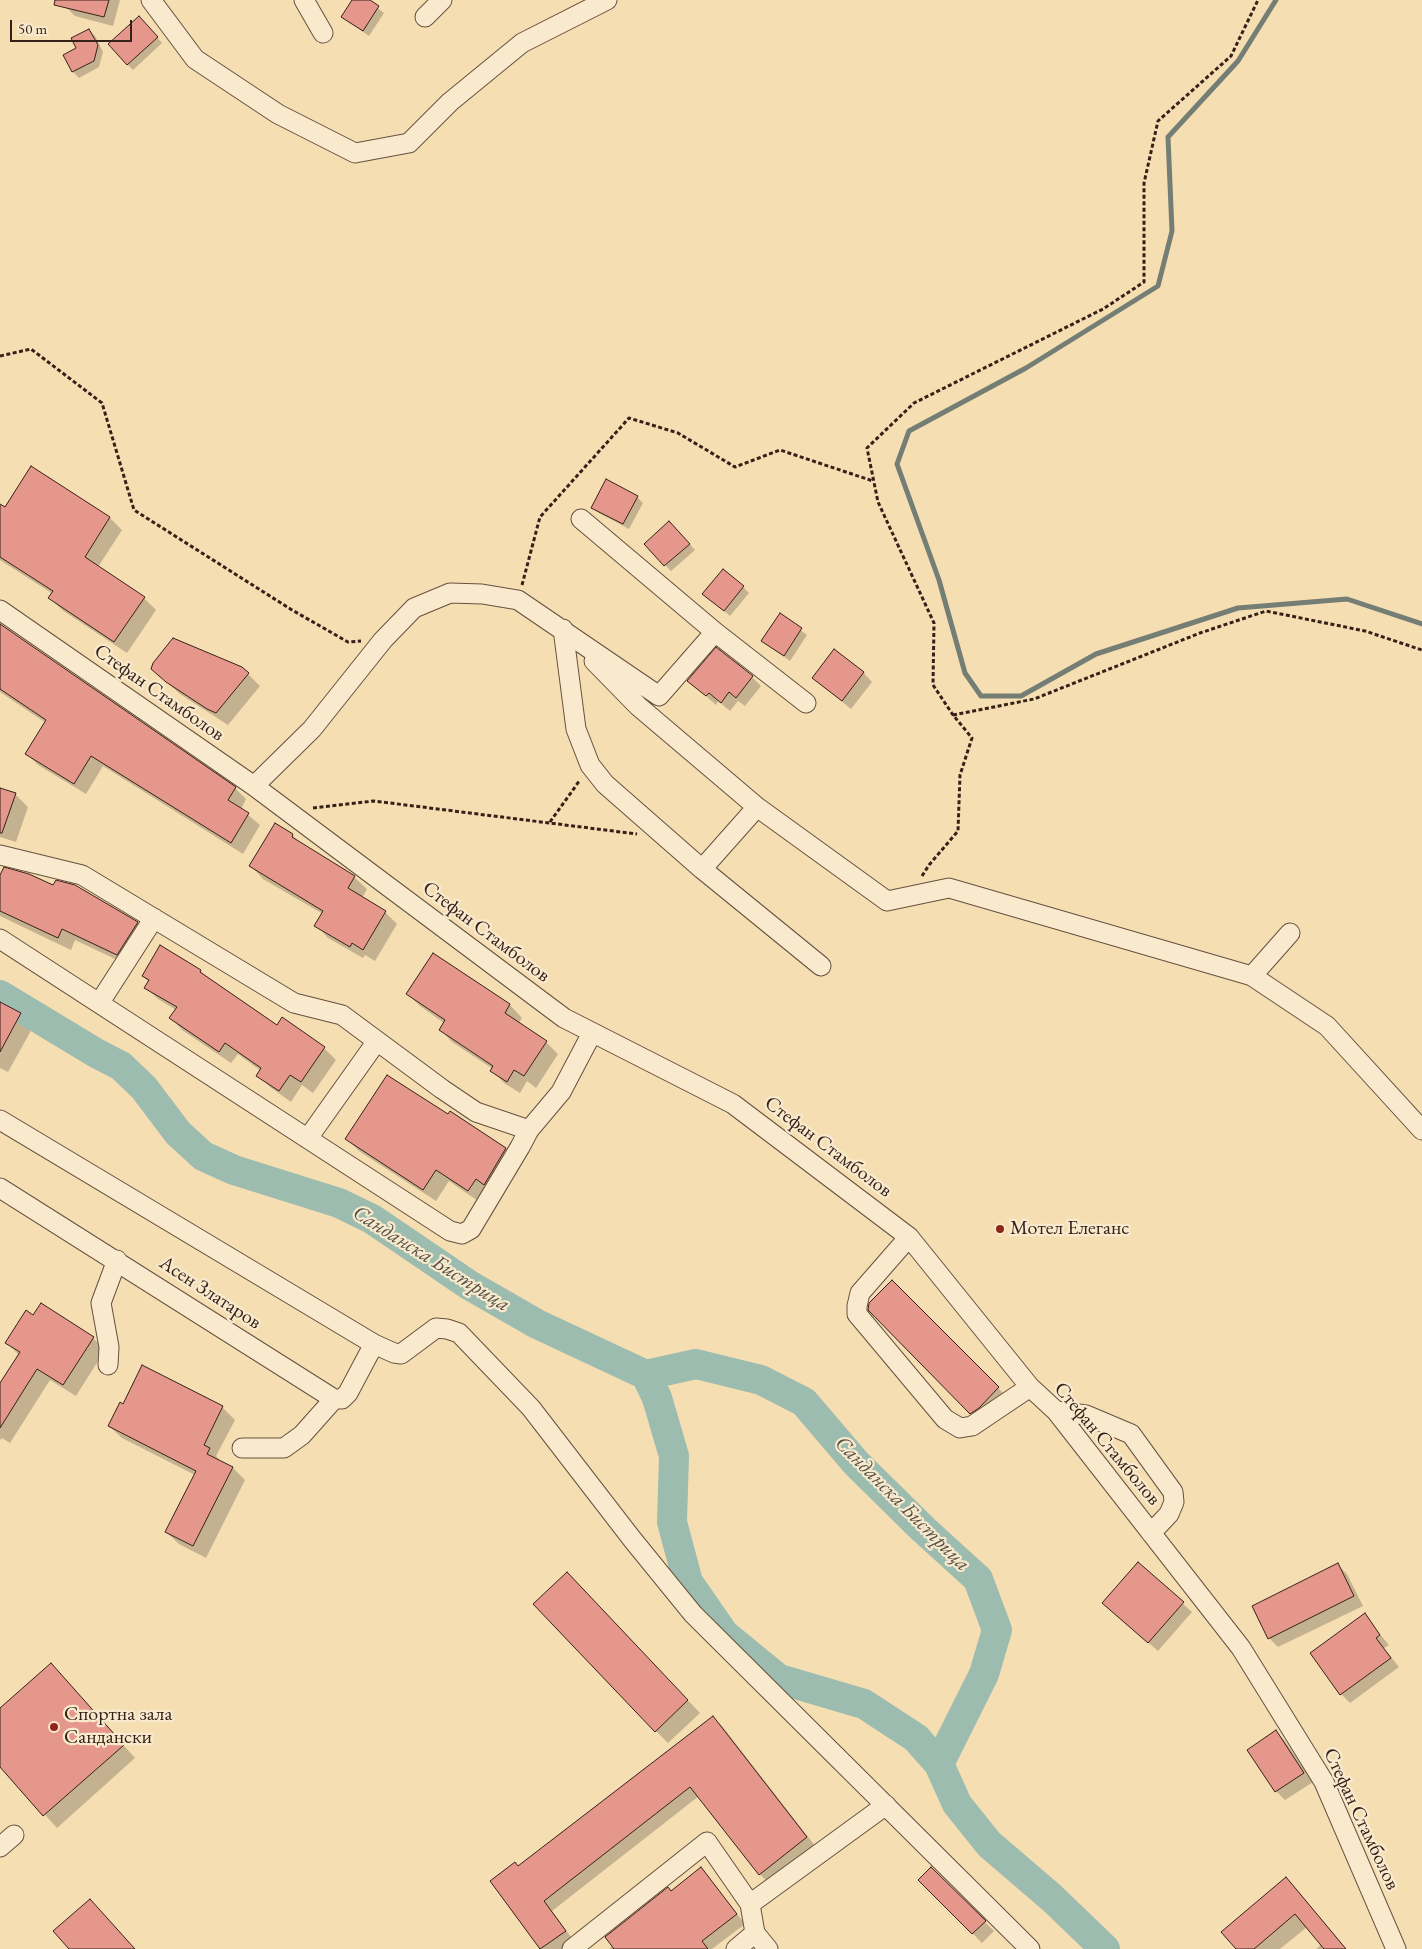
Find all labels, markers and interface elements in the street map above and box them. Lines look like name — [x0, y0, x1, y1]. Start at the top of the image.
scale bar — [12, 10, 135, 42]
text: 50 m — [18, 19, 47, 38]
street label: Стефан Стамболов — [89, 639, 229, 747]
street label: Стефан Стамболов — [418, 876, 554, 988]
street label: Стефан Стамболов — [760, 1091, 896, 1203]
water label: Санданска Бистрица — [348, 1200, 514, 1318]
place label: Мотел Елеганс — [1010, 1217, 1129, 1241]
marker: Мотел Елеганс — [994, 1223, 1006, 1235]
street label: Асен Златаров — [155, 1251, 265, 1335]
street label: Стефан Стамболов — [1048, 1378, 1166, 1510]
water label: Санданска Бистрица — [829, 1431, 975, 1577]
place label: Спортна зала Сандански — [64, 1703, 172, 1750]
marker: Спортна зала Сандански — [48, 1721, 60, 1733]
street label: Стефан Стамболов — [1318, 1744, 1404, 1894]

